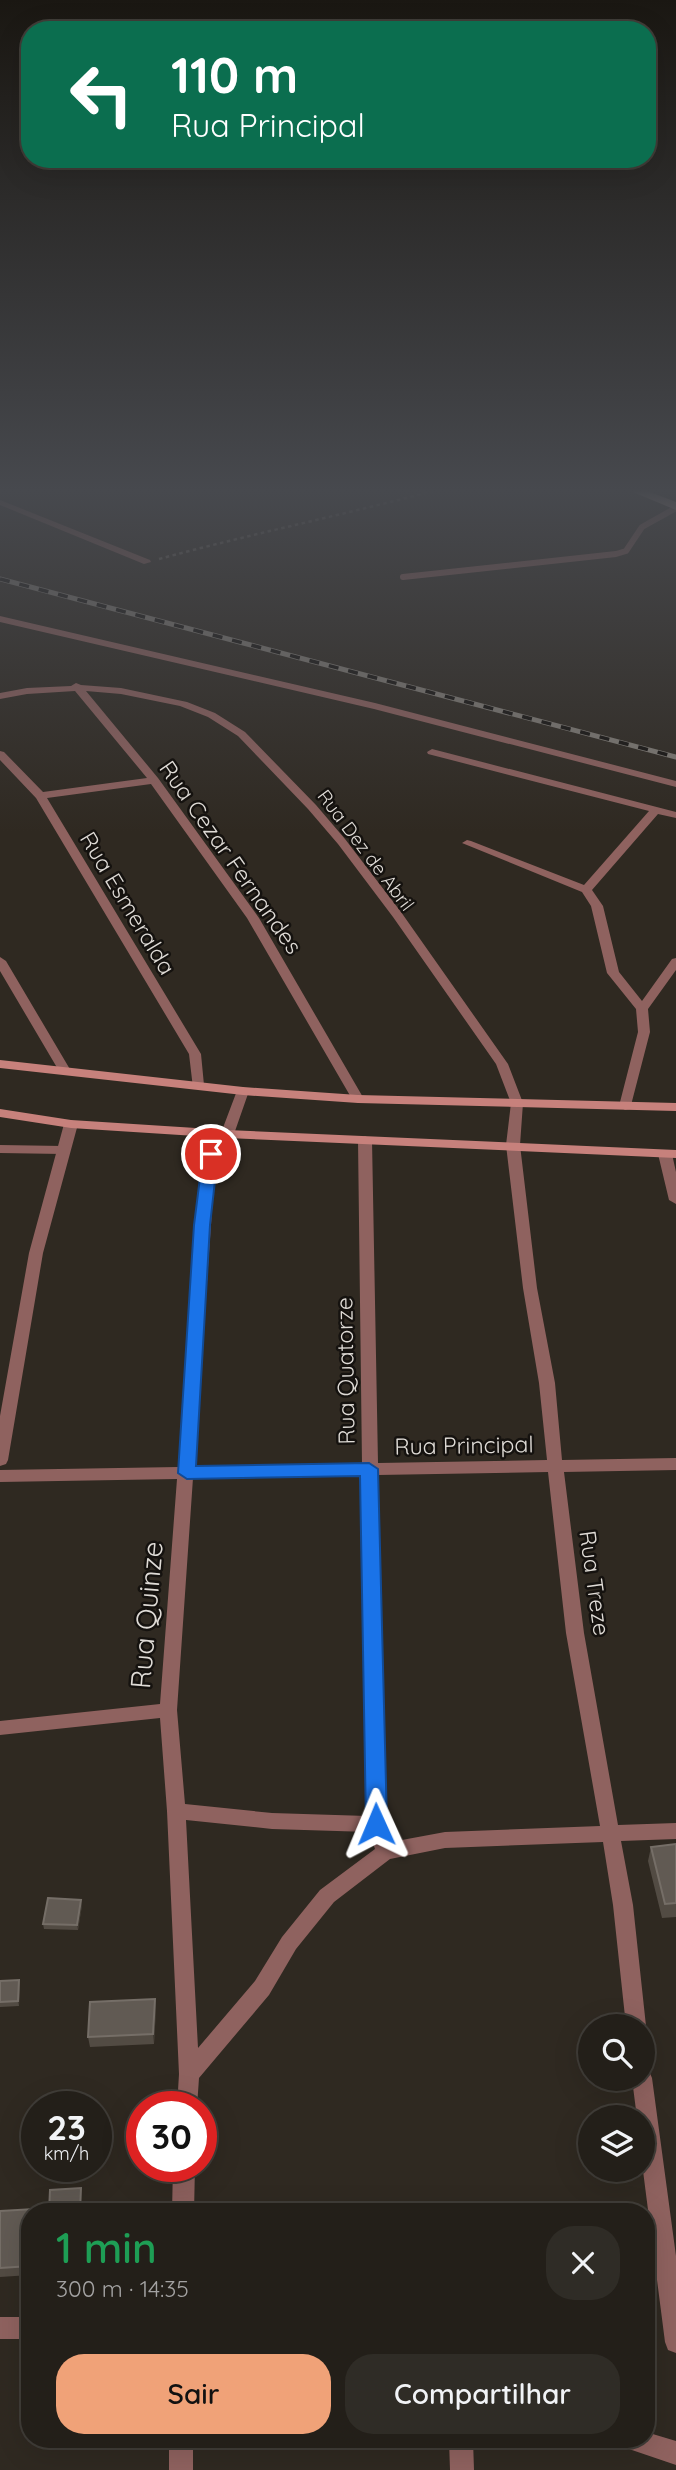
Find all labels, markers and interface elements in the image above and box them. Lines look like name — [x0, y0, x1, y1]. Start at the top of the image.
text: 110 m — [171, 44, 298, 105]
icon: left — [56, 49, 147, 140]
text: Rua Principal — [171, 105, 365, 145]
street label: Rua Cezar Fernandes — [153, 755, 309, 959]
street label: Rua Dez de Abril — [313, 785, 419, 915]
street label: Rua Esmeralda — [74, 826, 182, 980]
pin — [181, 1124, 241, 1184]
icon: arrive — [192, 1135, 230, 1173]
street label: Rua Quatorze — [329, 1297, 361, 1445]
street label: Rua Principal — [394, 1429, 534, 1461]
street label: Rua Treze — [573, 1528, 617, 1638]
street label: Rua Quinze — [122, 1540, 170, 1690]
position arrow — [339, 1787, 413, 1861]
map controls — [578, 2014, 655, 2182]
button: search — [578, 2014, 655, 2091]
speed limit sign: 30 — [126, 2091, 217, 2182]
text: 23 — [47, 2105, 86, 2149]
button: layers — [578, 2105, 655, 2182]
text: km/h — [44, 2142, 89, 2165]
text: 1 min — [56, 2221, 157, 2274]
button: close — [546, 2226, 620, 2300]
text: 300 m · 14:35 — [56, 2274, 189, 2303]
button: Sair — [56, 2354, 331, 2434]
button: Compartilhar — [345, 2354, 620, 2434]

